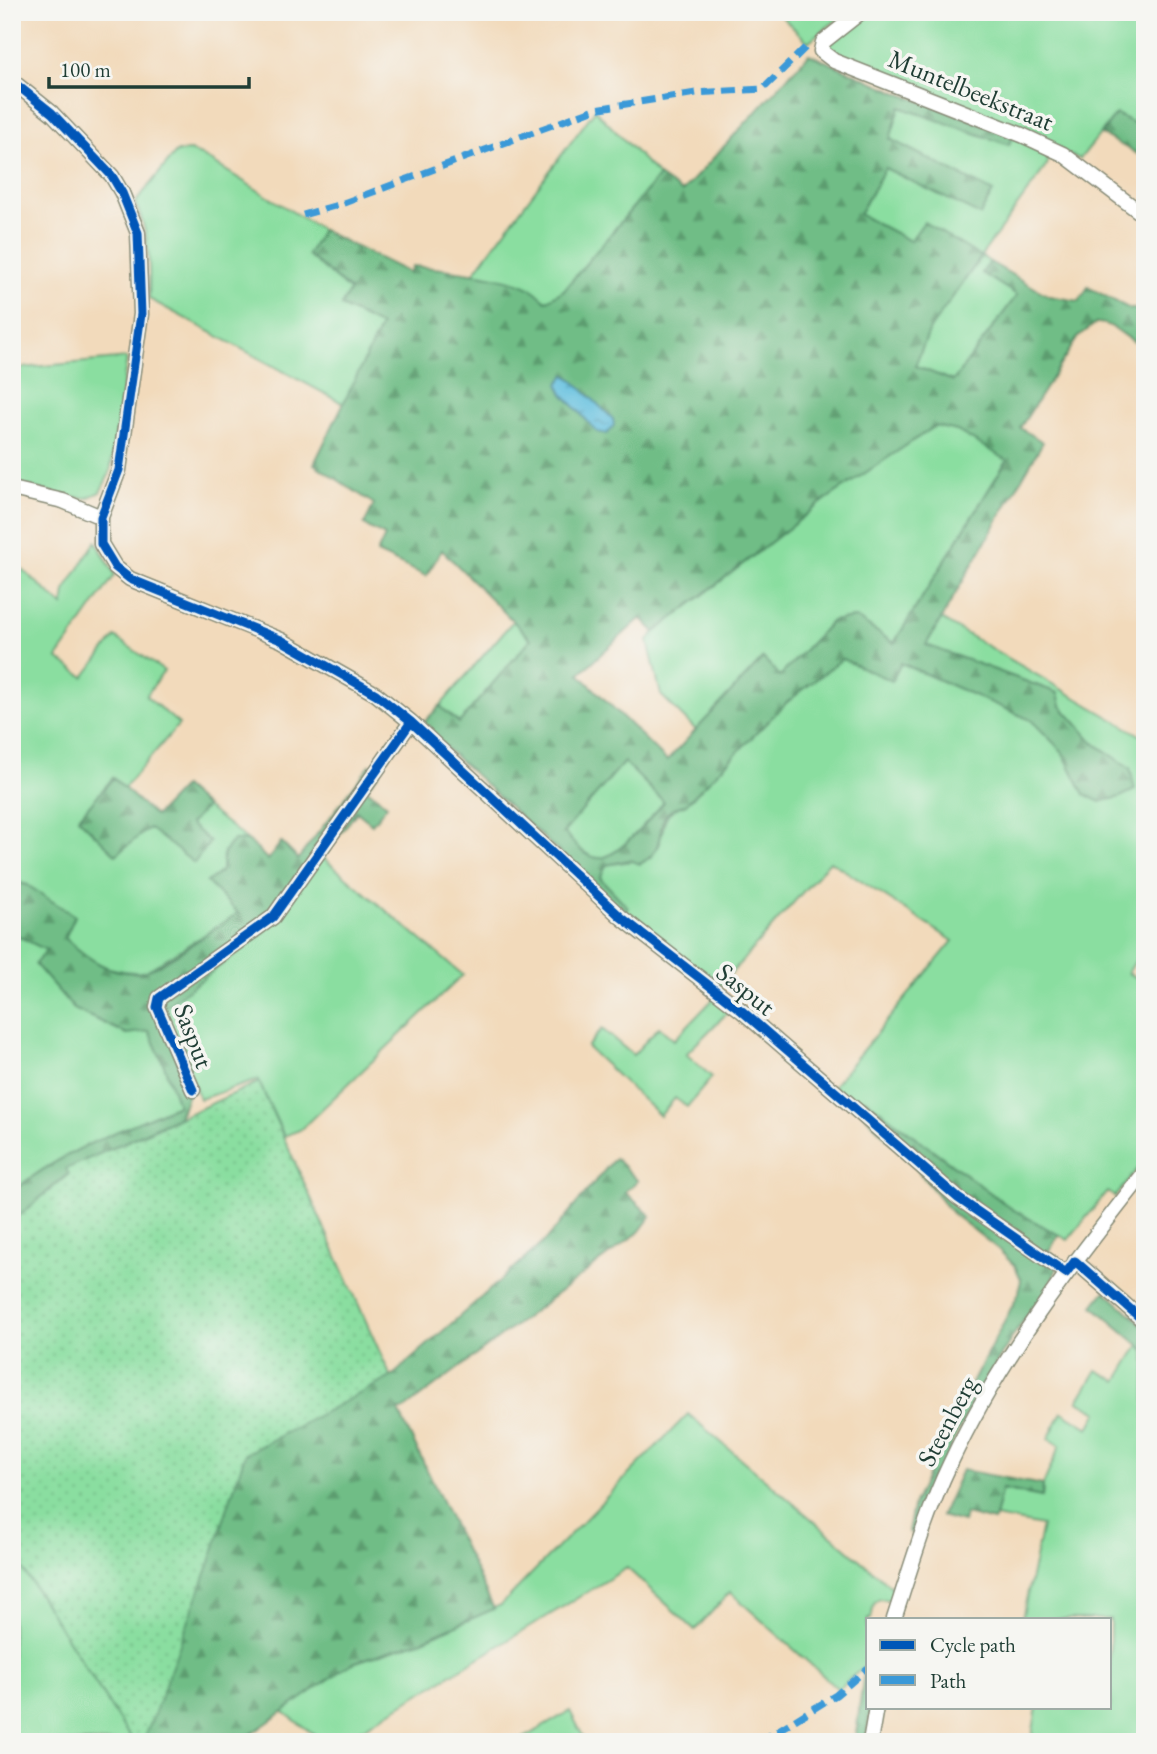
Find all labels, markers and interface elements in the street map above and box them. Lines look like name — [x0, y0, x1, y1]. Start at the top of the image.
street label: Muntelbeekstraat — [883, 41, 1059, 139]
scale bar — [49, 46, 248, 90]
text: 100 m — [60, 56, 111, 83]
street label: Sasput — [710, 955, 782, 1023]
street label: Sasput — [166, 999, 222, 1073]
street label: Steenberg — [909, 1369, 985, 1472]
legend — [866, 1618, 1112, 1708]
text: Cycle path — [930, 1631, 1016, 1658]
text: Path — [930, 1667, 967, 1694]

